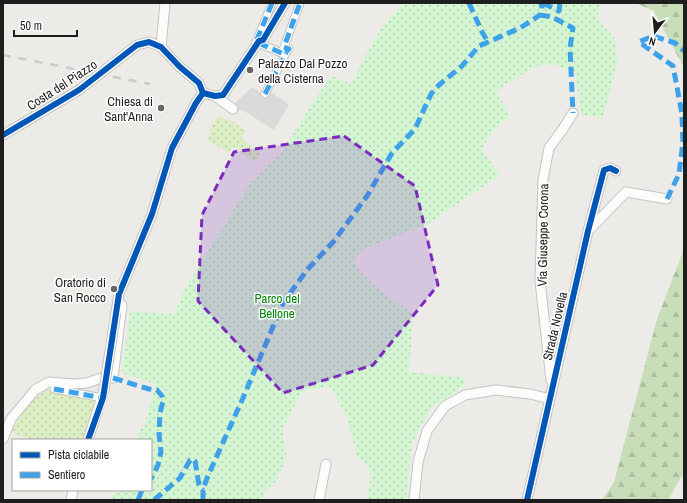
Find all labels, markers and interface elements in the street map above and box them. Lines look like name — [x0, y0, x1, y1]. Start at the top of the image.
scale bar — [14, 12, 77, 38]
north arrow — [635, 12, 675, 52]
text: 50 m — [20, 18, 42, 34]
text: N — [647, 34, 657, 49]
place label: Palazzo Dal Pozzo della Cisterna — [258, 55, 348, 87]
street label: Costa del Piazzo — [24, 56, 100, 114]
marker: Palazzo Dal Pozzo della Cisterna — [245, 65, 255, 75]
place label: Chiesa di Sant'Anna — [104, 93, 153, 125]
marker: Chiesa di Sant'Anna — [156, 103, 166, 113]
street label: Via Giuseppe Corona — [534, 183, 552, 287]
place label: Oratorio di San Rocco — [54, 274, 106, 306]
marker: Oratorio di San Rocco — [109, 284, 119, 294]
park label: Parco del Bellone — [254, 290, 300, 322]
street label: Strada Novella — [539, 290, 571, 362]
legend — [12, 439, 152, 491]
text: Pista ciclabile — [48, 447, 109, 463]
text: Sentiero — [48, 467, 85, 483]

